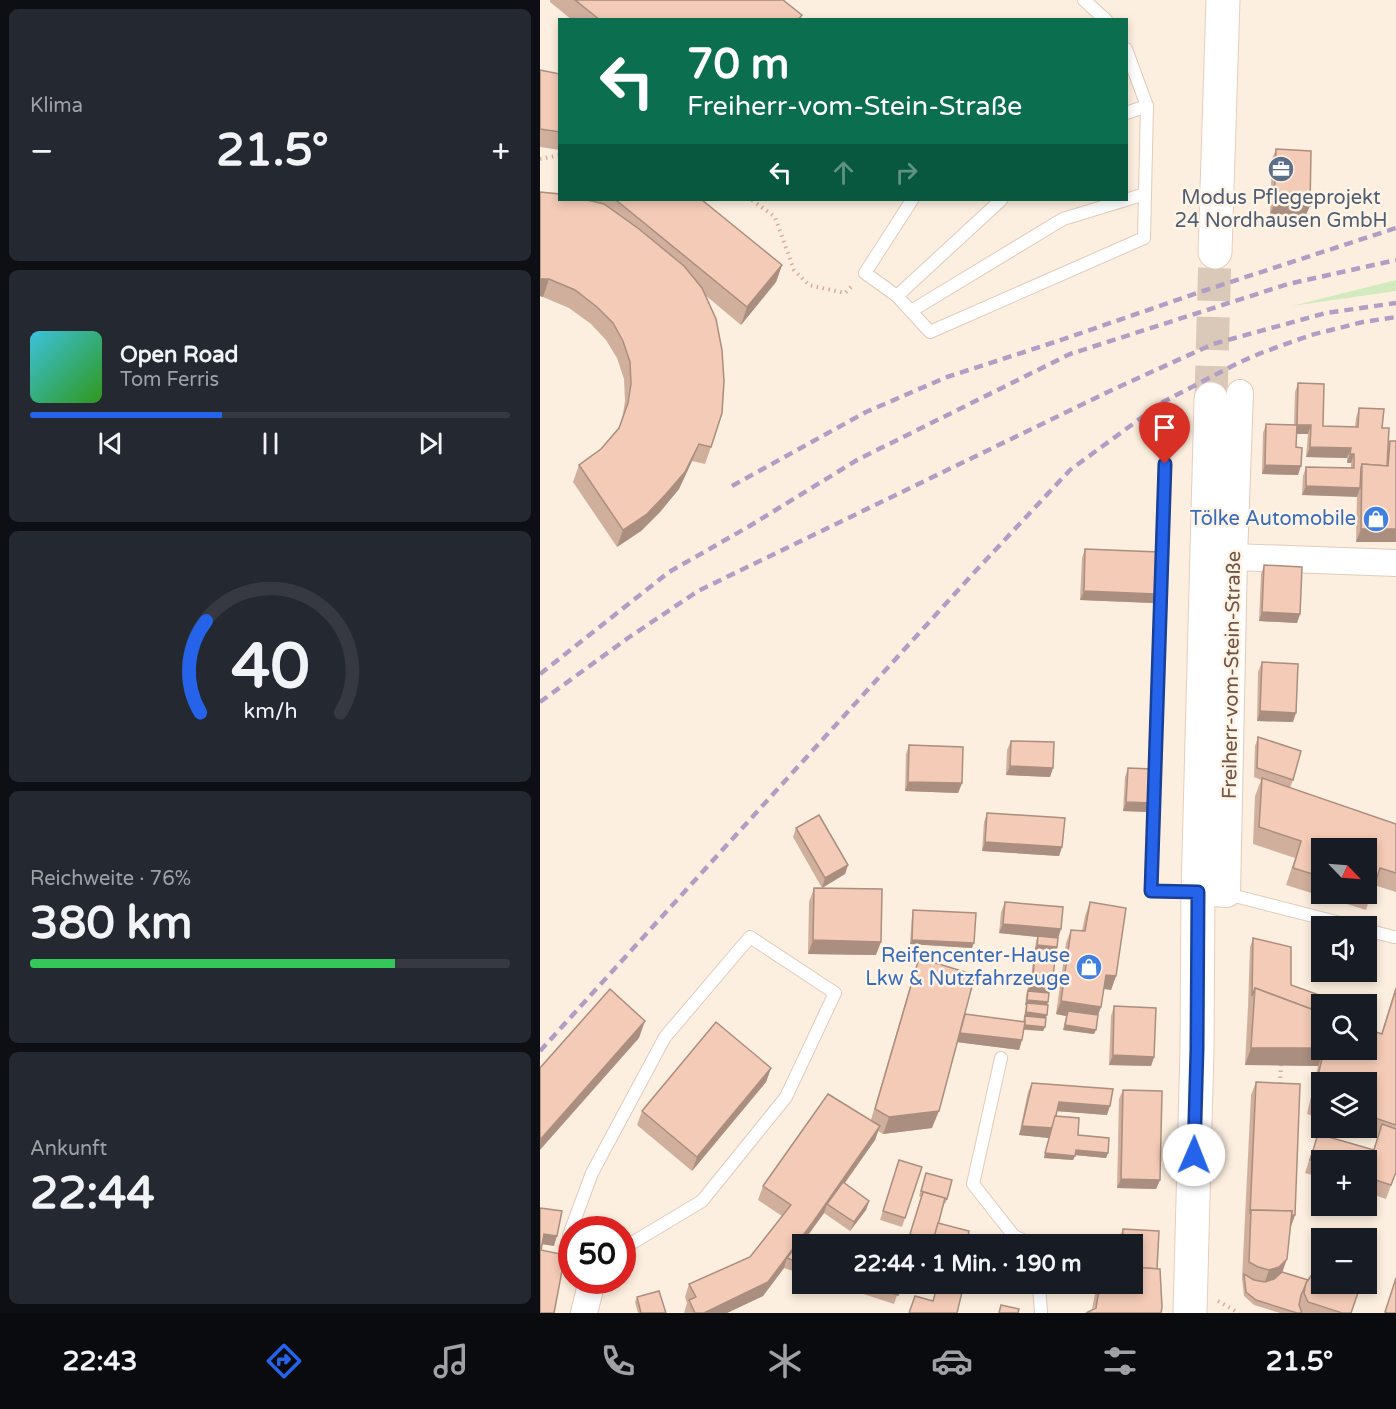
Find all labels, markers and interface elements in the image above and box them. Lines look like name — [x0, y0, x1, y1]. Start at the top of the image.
text: 70 m — [687, 39, 789, 90]
icon: left — [588, 42, 666, 120]
text: Freiherr-vom-Stein-Straße — [687, 90, 1022, 123]
text: Klima — [30, 94, 83, 118]
text: 21.5° — [216, 124, 329, 178]
text: − — [30, 132, 54, 171]
text: + — [491, 132, 510, 171]
office icon: Modus Pflegeprojekt 24 Nordhausen GmbH — [1266, 154, 1296, 184]
icon: left — [764, 156, 797, 189]
icon: ahead — [827, 156, 860, 189]
icon: right — [890, 156, 923, 189]
place label: Modus Pflegeprojekt 24 Nordhausen GmbH — [1175, 186, 1388, 233]
text: Open Road — [120, 342, 238, 368]
text: Tom Ferris — [120, 368, 219, 392]
pin — [1139, 402, 1190, 464]
icon: arrive — [1148, 411, 1181, 444]
icon: previous — [94, 427, 127, 460]
icon: pause — [254, 427, 287, 460]
icon: next — [414, 427, 447, 460]
shop icon: Tölke Automobile — [1361, 504, 1391, 534]
place label: Tölke Automobile — [1190, 507, 1356, 531]
street label: Freiherr-vom-Stein-Straße — [1218, 551, 1246, 799]
text: 40 — [231, 631, 309, 706]
text: km/h — [243, 699, 297, 725]
north arrow — [1311, 838, 1377, 904]
map controls — [1311, 838, 1377, 1294]
text: Reichweite · 76% — [30, 867, 191, 891]
text: 380 km — [30, 897, 192, 951]
button: sound — [1311, 916, 1377, 982]
place label: Reifencenter-Hause Lkw & Nutzfahrzeuge — [865, 944, 1070, 991]
shop icon: Reifencenter-Hause Lkw & Nutzfahrzeuge — [1074, 952, 1104, 982]
button: search — [1311, 994, 1377, 1060]
button: layers — [1311, 1072, 1377, 1138]
position arrow — [1162, 1123, 1226, 1187]
text: Ankunft — [30, 1137, 107, 1161]
button: + — [1311, 1150, 1377, 1216]
text: 22:44 — [30, 1167, 155, 1221]
speed limit sign: 50 — [558, 1216, 636, 1294]
button: − — [1311, 1228, 1377, 1294]
text: 22:44 · 1 Min. · 190 m — [854, 1251, 1081, 1277]
icon: directions — [263, 1340, 305, 1382]
icon: music — [430, 1340, 472, 1382]
icon: phone — [597, 1340, 639, 1382]
icon: climate — [764, 1340, 806, 1382]
icon: car — [931, 1340, 973, 1382]
icon: filters — [1099, 1340, 1141, 1382]
text: 22:43 — [63, 1345, 137, 1378]
text: 21.5° — [1266, 1345, 1333, 1378]

